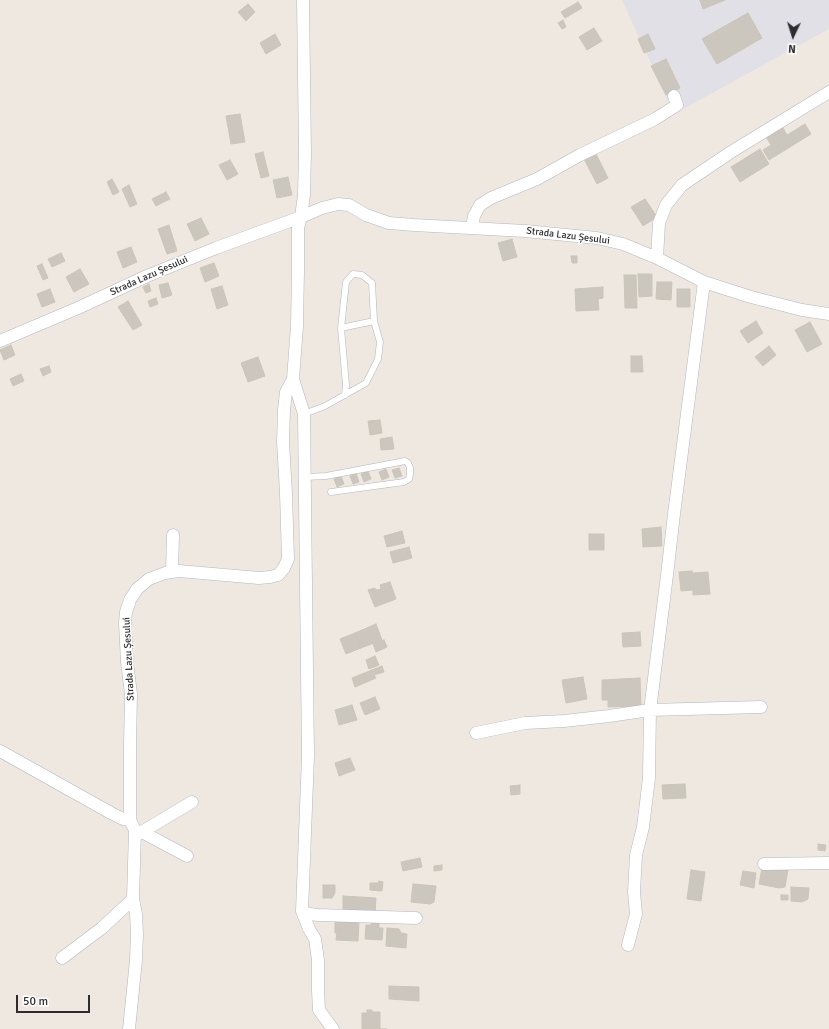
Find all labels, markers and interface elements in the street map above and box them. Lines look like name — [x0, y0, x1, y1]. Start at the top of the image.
north arrow — [773, 16, 813, 56]
text: N — [788, 42, 796, 55]
street label: Strada Lazu Șesului — [526, 225, 610, 247]
street label: Strada Lazu Șesului — [108, 253, 190, 299]
street label: Strada Lazu Șesului — [121, 617, 137, 701]
scale bar — [18, 987, 92, 1013]
text: 50 m — [23, 994, 48, 1009]

